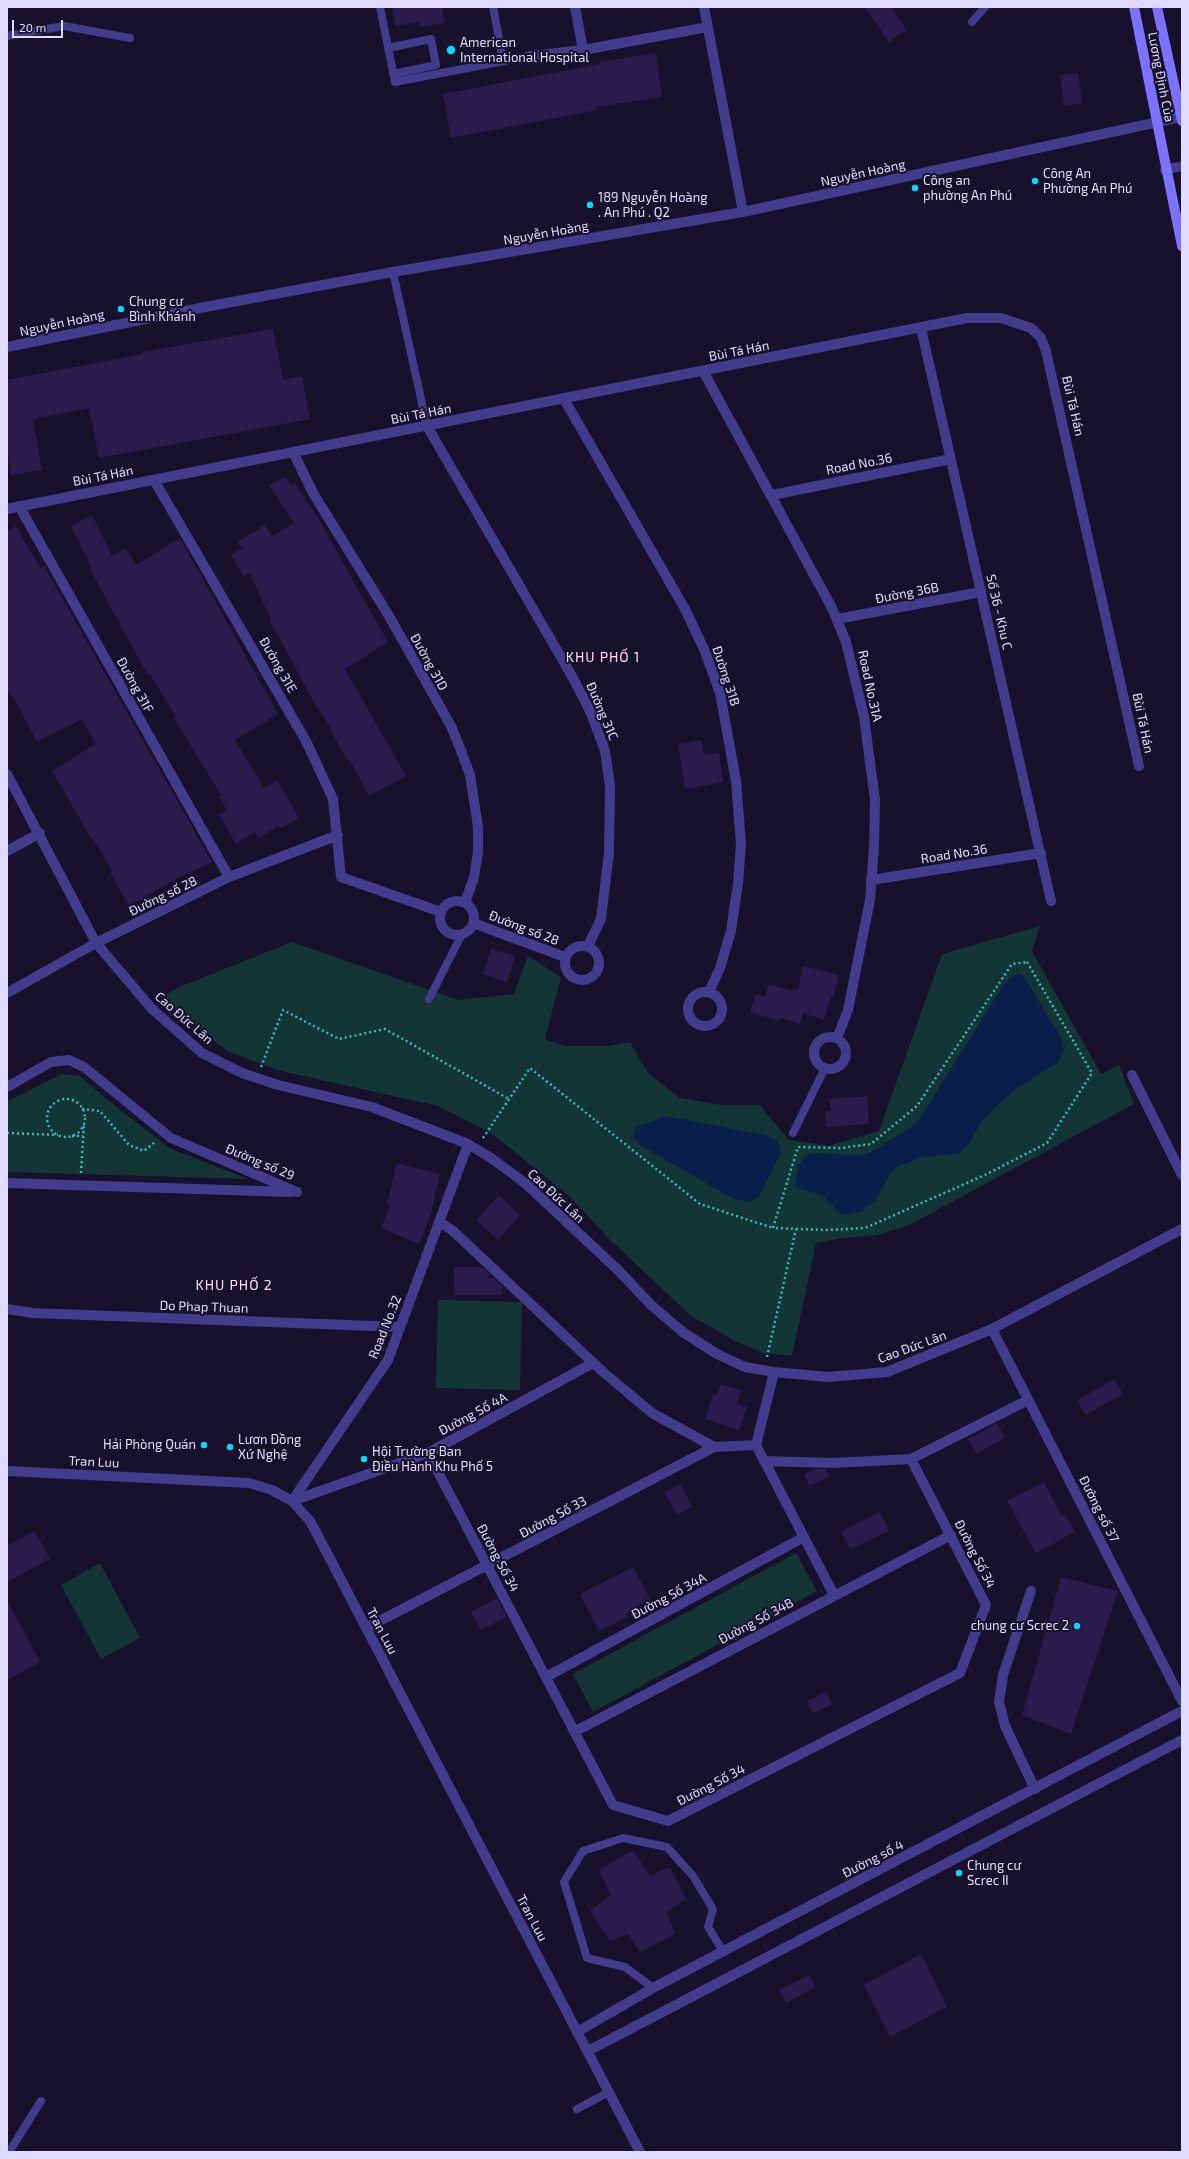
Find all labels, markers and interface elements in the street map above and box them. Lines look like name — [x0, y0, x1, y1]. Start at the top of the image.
scale bar — [14, 12, 65, 38]
text: 20 m — [19, 20, 46, 34]
street label: Lương Định Của — [1145, 31, 1177, 123]
place label: American International Hospital — [460, 35, 589, 66]
marker: American International Hospital — [445, 44, 457, 56]
street label: Nguyễn Hoàng — [819, 156, 907, 190]
place label: Công An Phường An Phú — [1043, 166, 1132, 197]
place label: Công an phường An Phú — [923, 173, 1012, 204]
marker: Công An Phường An Phú — [1030, 176, 1040, 186]
marker: Công an phường An Phú — [910, 183, 920, 193]
place label: 189 Nguyễn Hoàng . An Phú . Q2 — [598, 190, 707, 221]
marker: 189 Nguyễn Hoàng . An Phú . Q2 — [585, 200, 595, 210]
street label: Nguyễn Hoàng — [502, 218, 590, 248]
place label: Chung cư Bình Khánh — [129, 294, 196, 325]
marker: Chung cư Bình Khánh — [116, 304, 126, 314]
street label: Nguyễn Hoàng — [18, 306, 106, 340]
street label: Bùi Tá Hán — [707, 337, 771, 365]
street label: Bùi Tá Hán — [1059, 374, 1087, 438]
street label: Bùi Tá Hán — [389, 400, 453, 428]
street label: Road No.36 — [825, 450, 893, 478]
street label: Bùi Tá Hán — [71, 462, 135, 490]
street label: Số 36 - Khu C — [983, 573, 1015, 651]
street label: Đường 36B — [874, 579, 940, 607]
street label: Đường 31D — [407, 631, 451, 693]
street label: Đường 31E — [256, 635, 300, 695]
street label: Đường 31B — [709, 644, 743, 708]
district label: KHU PHỐ 1 — [566, 649, 640, 665]
street label: Road No.31A — [855, 649, 885, 723]
street label: Đường 31F — [113, 654, 157, 716]
street label: Đường 31C — [583, 680, 621, 742]
street label: Bùi Tá Hán — [1129, 691, 1157, 755]
street label: Road No.36 — [920, 841, 988, 867]
street label: Đường số 28 — [126, 873, 200, 919]
street label: Đường số 28 — [487, 907, 561, 949]
street label: Cao Đức Lân — [152, 989, 216, 1047]
street label: Đường số 29 — [223, 1140, 297, 1184]
street label: Cao Đức Lân — [524, 1166, 588, 1226]
district label: KHU PHỐ 2 — [195, 1277, 273, 1293]
street label: Road No.32 — [365, 1293, 405, 1361]
street label: Do Phap Thuan — [159, 1298, 249, 1316]
street label: Cao Đức Lân — [876, 1327, 948, 1367]
street label: Đường Số 4A — [436, 1389, 510, 1439]
place label: Lươn Đồng Xứ Nghệ — [238, 1432, 301, 1463]
place label: Hải Phòng Quán — [103, 1437, 196, 1453]
marker: Hải Phòng Quán — [199, 1440, 209, 1450]
marker: Lươn Đồng Xứ Nghệ — [225, 1442, 235, 1452]
place label: Hội Trường Ban Điều Hành Khu Phố 5 — [372, 1444, 493, 1475]
street label: Tran Luu — [68, 1453, 120, 1471]
marker: Hội Trường Ban Điều Hành Khu Phố 5 — [359, 1454, 369, 1464]
street label: Đường số 37 — [1076, 1473, 1122, 1545]
street label: Đường Số 33 — [517, 1493, 589, 1541]
street label: Đường Số 34 — [951, 1517, 999, 1591]
street label: Đường Số 34 — [474, 1521, 522, 1595]
street label: Đường Số 34A — [629, 1570, 709, 1622]
street label: Đường Số 34B — [716, 1595, 796, 1647]
street label: Tran Luu — [363, 1605, 401, 1657]
place label: chung cư Screc 2 — [971, 1618, 1069, 1634]
marker: chung cư Screc 2 — [1072, 1621, 1082, 1631]
street label: Đường Số 34 — [674, 1761, 748, 1809]
street label: Đường số 4 — [840, 1837, 906, 1881]
place label: Chung cư Screc II — [967, 1858, 1021, 1889]
marker: Chung cư Screc II — [954, 1868, 964, 1878]
street label: Tran Luu — [513, 1892, 551, 1944]

